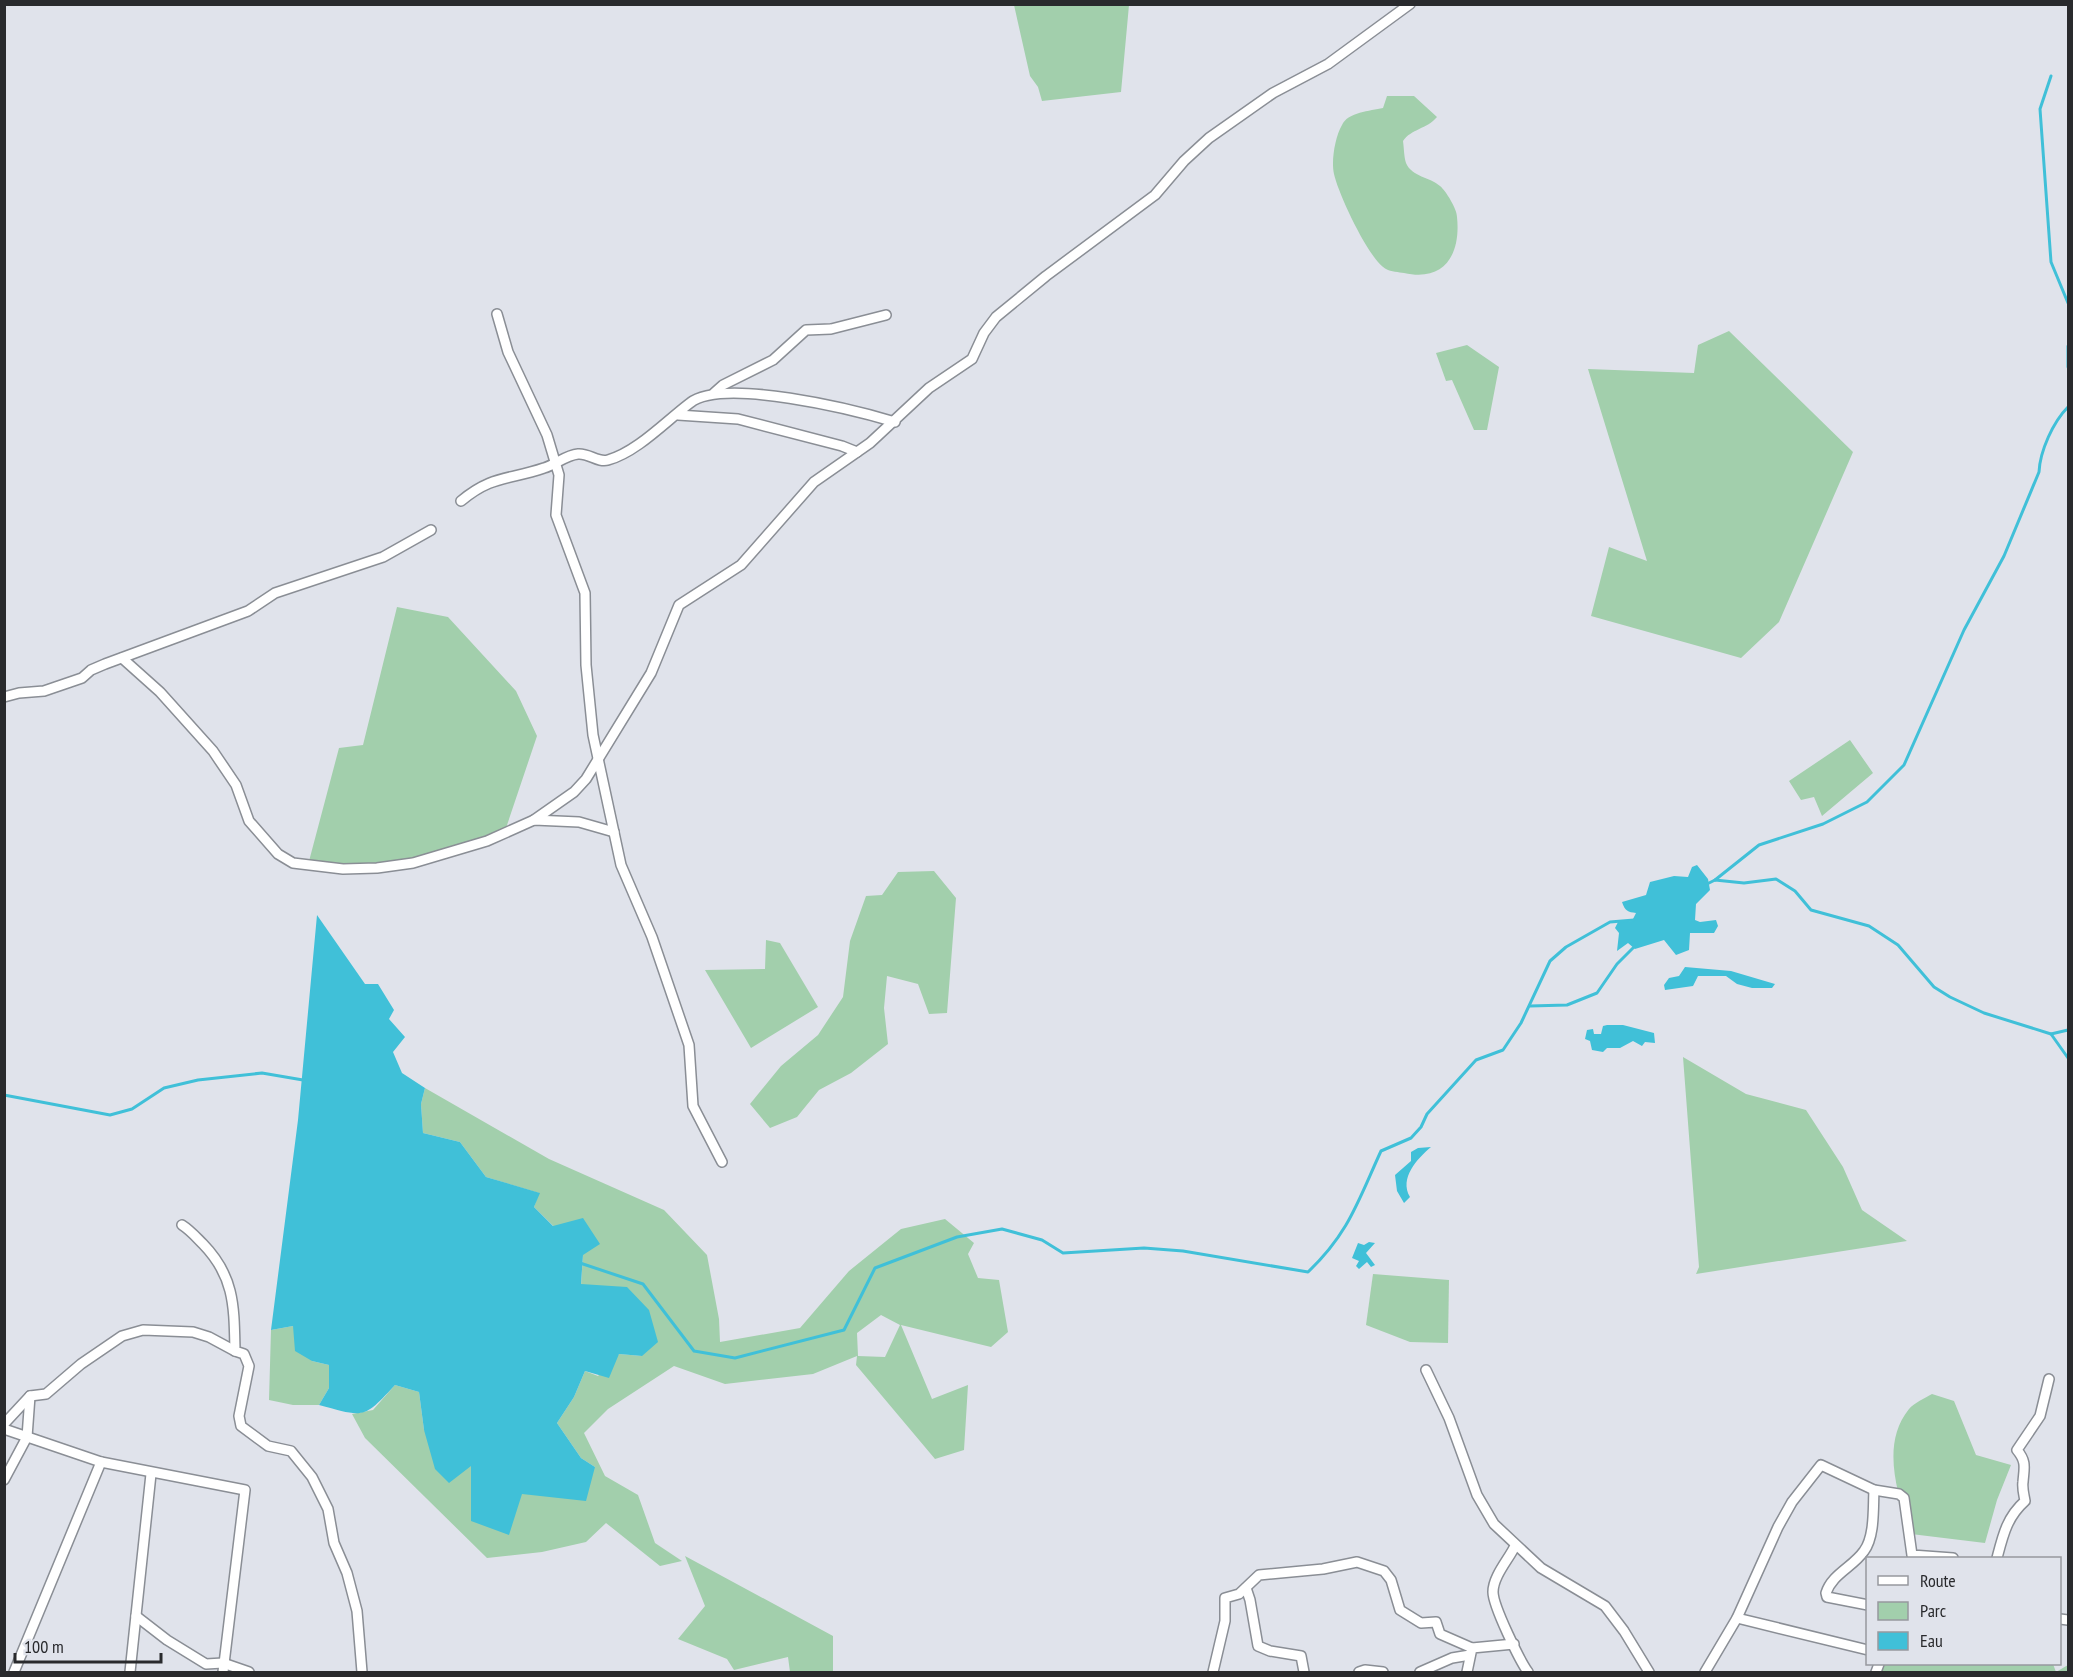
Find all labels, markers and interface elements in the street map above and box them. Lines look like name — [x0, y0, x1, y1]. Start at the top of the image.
legend — [1866, 1557, 2061, 1665]
text: Route — [1920, 1569, 1956, 1592]
text: Parc — [1920, 1599, 1947, 1622]
scale bar — [15, 1626, 160, 1664]
text: Eau — [1920, 1629, 1943, 1652]
text: 100 m — [24, 1635, 64, 1658]

